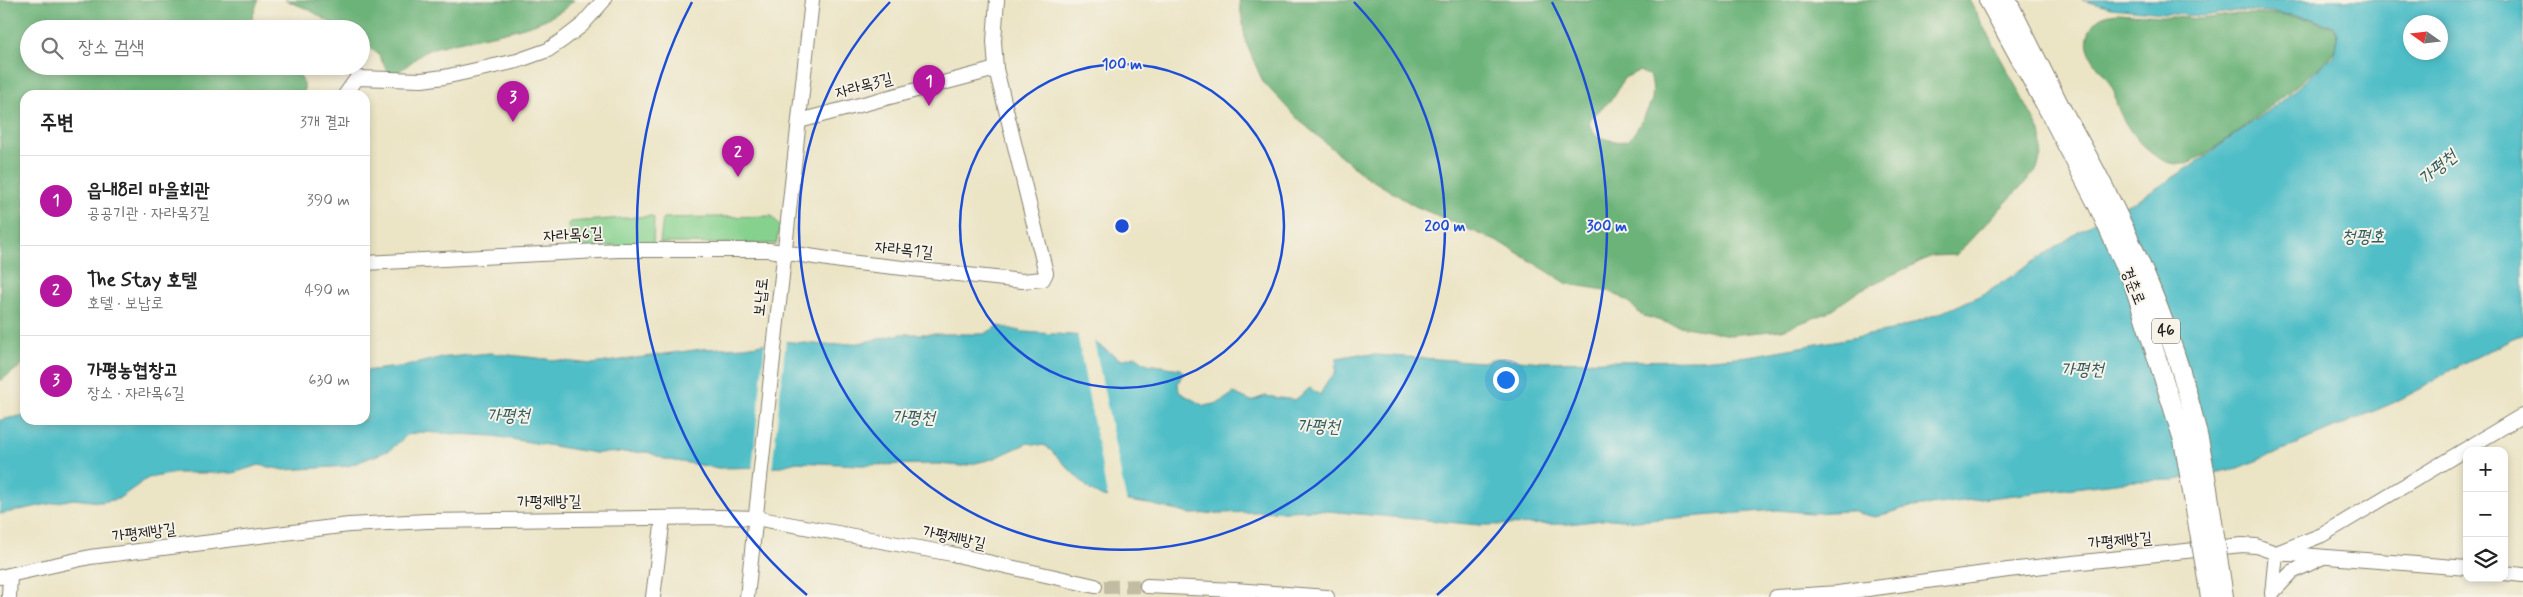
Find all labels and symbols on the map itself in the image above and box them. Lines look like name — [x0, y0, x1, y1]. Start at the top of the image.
north arrow — [2403, 15, 2448, 60]
text: 100 m — [1102, 55, 1142, 75]
pin: 1 — [913, 65, 945, 106]
street label: 자라목3길 — [833, 68, 895, 104]
pin: 3 — [497, 81, 529, 122]
pin: 2 — [722, 136, 754, 177]
water label: 가평천 — [2414, 144, 2464, 191]
centre of rings — [1113, 217, 1131, 235]
text: 200 m — [1425, 217, 1466, 237]
text: 300 m — [1587, 217, 1627, 237]
street label: 자라목6길 — [543, 223, 603, 247]
water label: 청평호 — [2341, 225, 2385, 249]
street label: 자라목1길 — [874, 236, 934, 264]
street label: 경춘로 — [2116, 264, 2150, 308]
street label: 보납로 — [749, 277, 773, 317]
road number: 46 — [2152, 318, 2180, 344]
water label: 가평천 — [2060, 358, 2105, 382]
your location — [1493, 367, 1519, 393]
water label: 가평천 — [486, 404, 531, 428]
water label: 가평천 — [891, 406, 936, 430]
water label: 가평천 — [1296, 415, 1341, 439]
street label: 가평제방길 — [517, 491, 581, 513]
street label: 가평제방길 — [111, 519, 177, 547]
street label: 가평제방길 — [920, 521, 988, 555]
street label: 가평제방길 — [2087, 528, 2153, 554]

